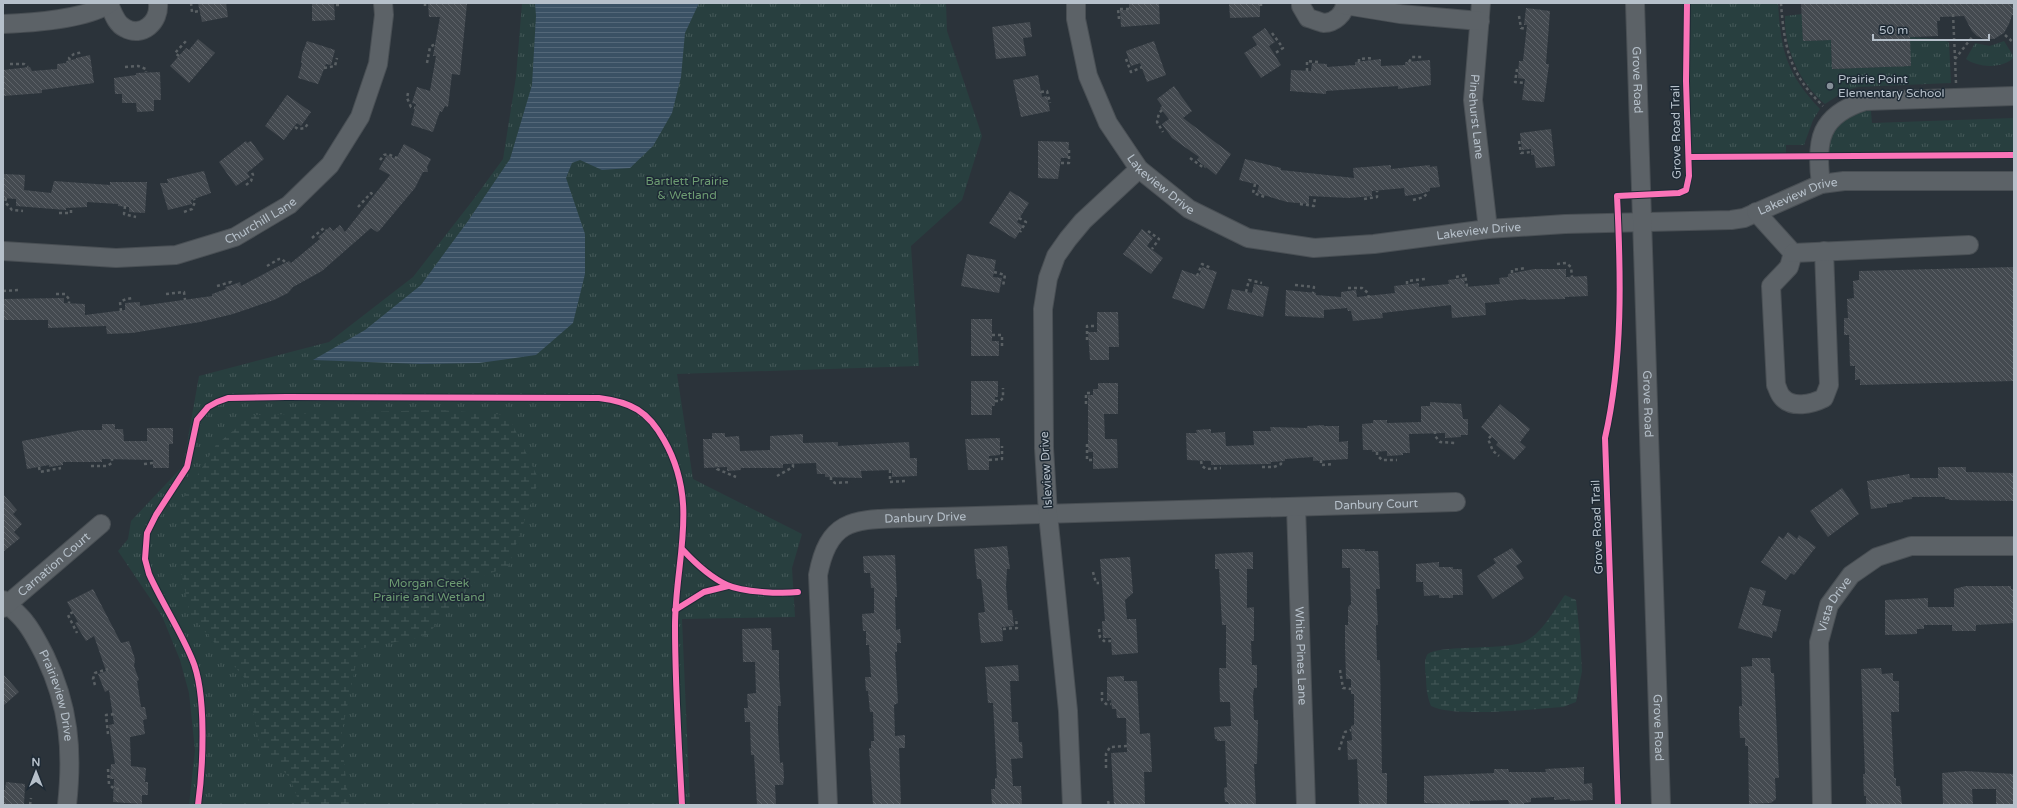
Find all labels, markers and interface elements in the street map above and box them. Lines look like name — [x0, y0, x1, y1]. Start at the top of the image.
scale bar — [1873, 16, 1989, 42]
text: 50 m — [1879, 23, 1908, 37]
street label: Grove Road — [1629, 46, 1646, 114]
place label: Prairie Point Elementary School — [1838, 72, 1945, 100]
street label: Pinehurst Lane — [1466, 73, 1487, 160]
marker: Prairie Point Elementary School — [1825, 81, 1835, 91]
street label: Grove Road Trail — [1668, 85, 1684, 179]
street label: Lakeview Drive — [1124, 151, 1197, 217]
park label: Bartlett Prairie & Wetland — [646, 174, 729, 202]
street label: Lakeview Drive — [1755, 175, 1839, 218]
street label: Churchill Lane — [223, 194, 300, 247]
street label: Lakeview Drive — [1435, 220, 1522, 243]
street label: Grove Road — [1640, 370, 1656, 438]
street label: Isleview Drive — [1037, 431, 1055, 509]
street label: Grove Road Trail — [1588, 480, 1606, 574]
street label: Danbury Court — [1334, 496, 1419, 513]
street label: Danbury Drive — [884, 509, 967, 526]
street label: Carnation Court — [15, 529, 93, 599]
street label: Vista Drive — [1815, 574, 1854, 634]
park label: Morgan Creek Prairie and Wetland — [373, 576, 485, 604]
street label: White Pines Lane — [1292, 606, 1310, 706]
street label: Prairieview Drive — [36, 647, 76, 742]
street label: Grove Road — [1650, 694, 1667, 761]
north arrow — [16, 752, 56, 792]
text: N — [32, 756, 40, 769]

